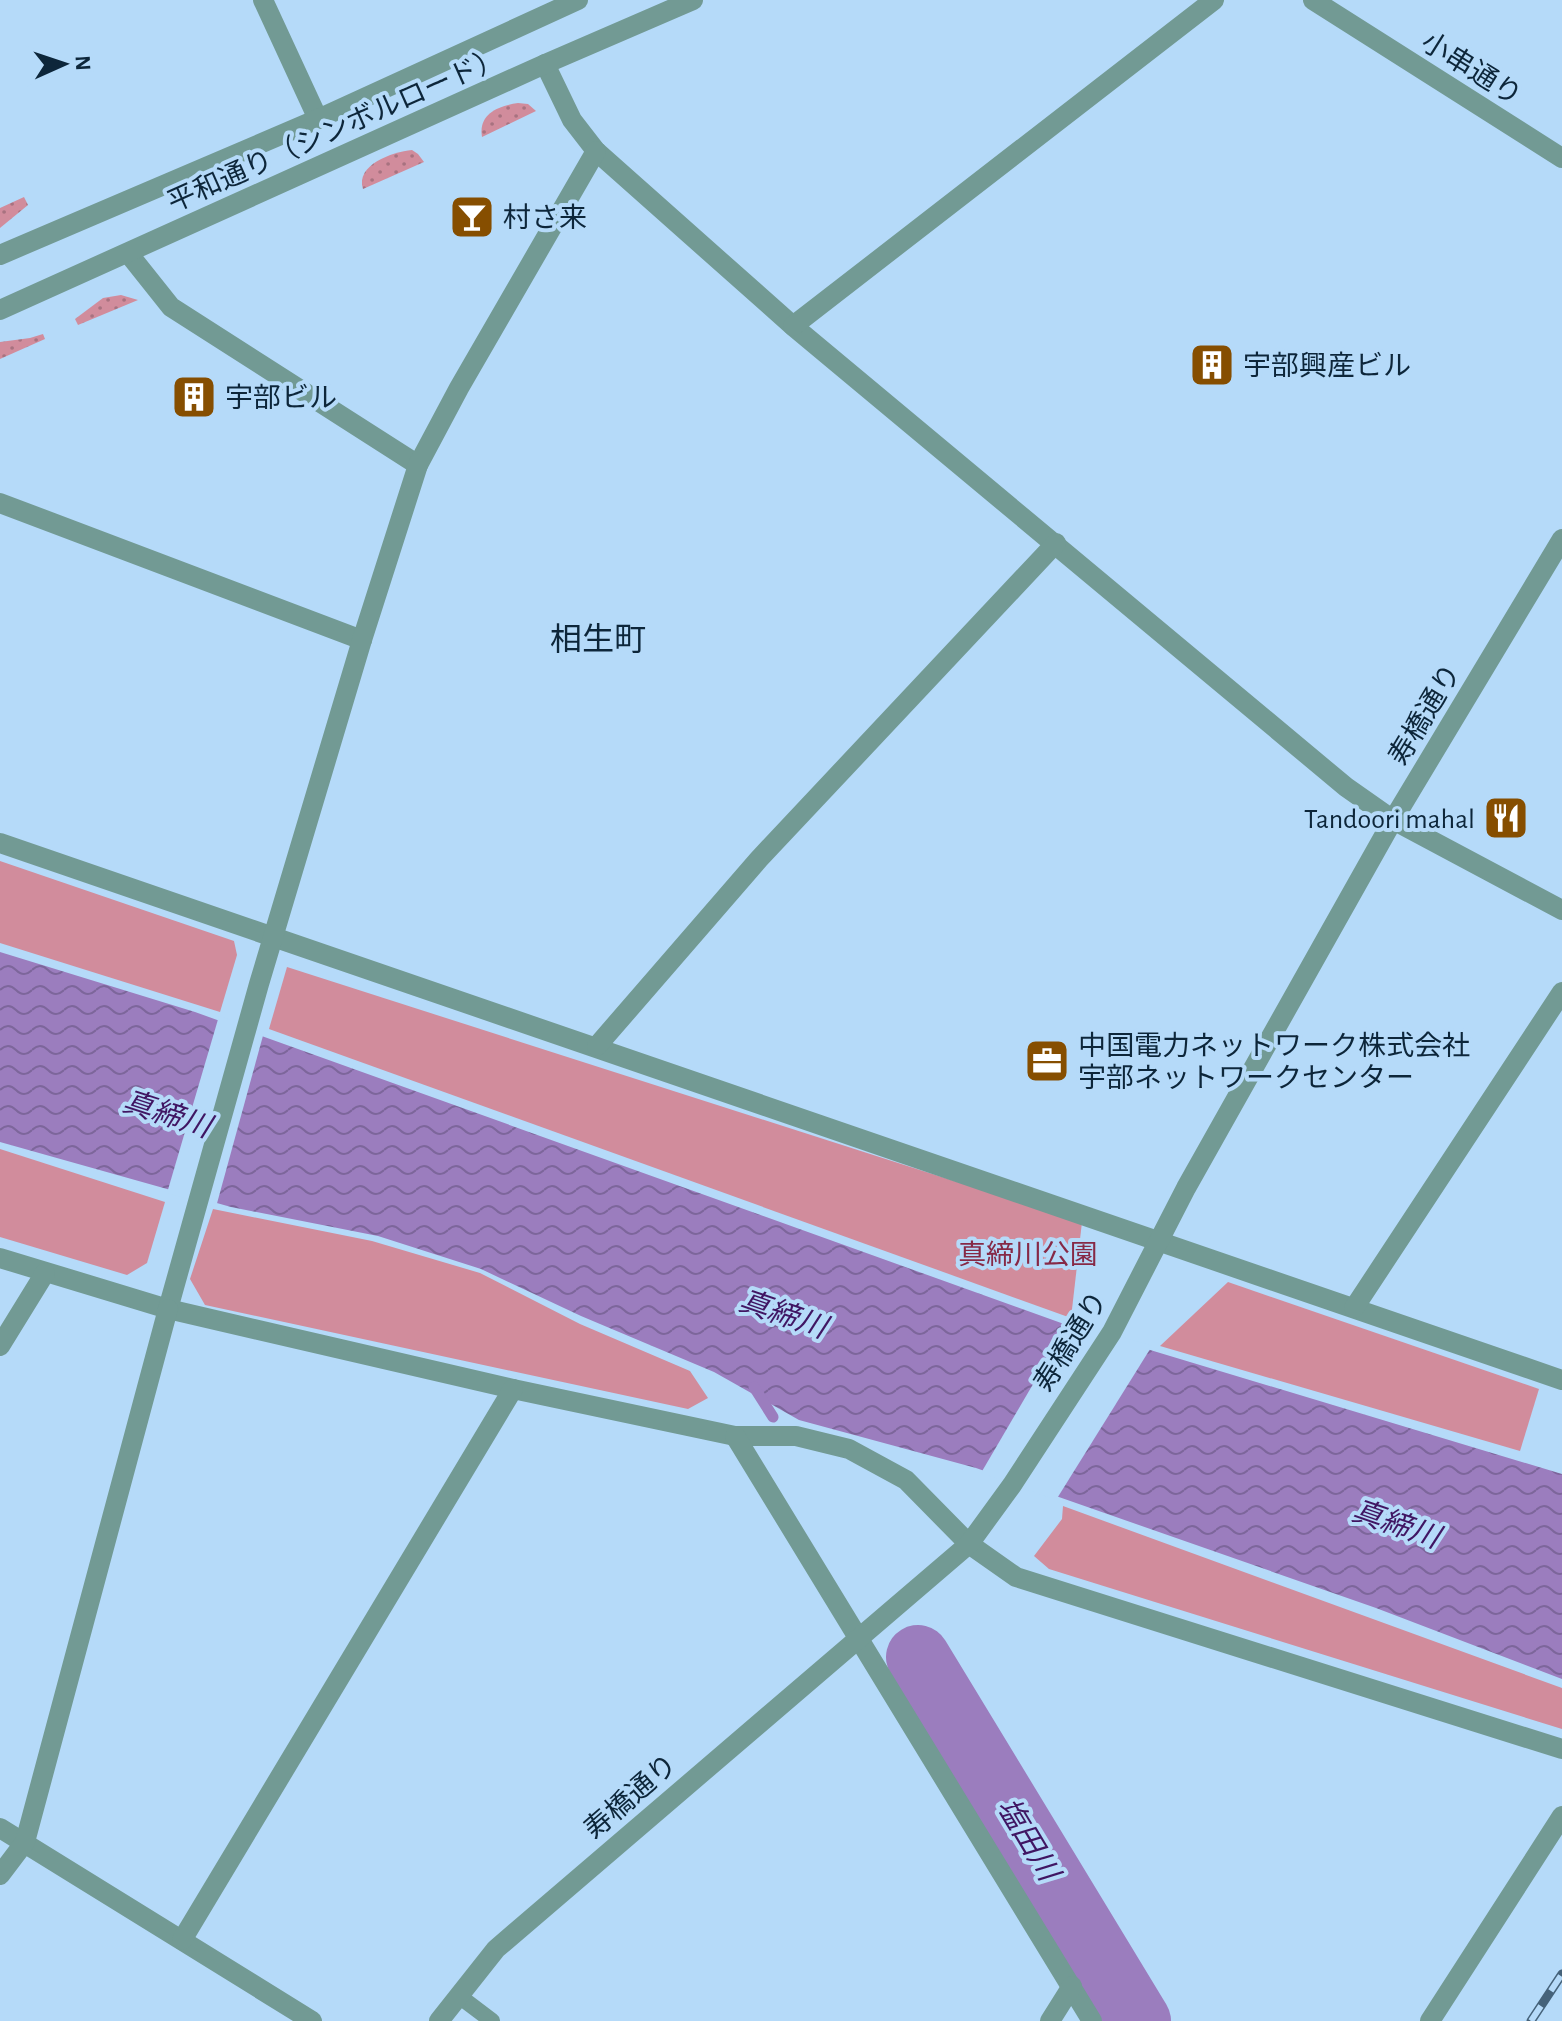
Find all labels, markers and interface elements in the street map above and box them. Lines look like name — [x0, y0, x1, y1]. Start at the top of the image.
north arrow — [24, 24, 104, 104]
street label: 小串通り — [1416, 26, 1527, 111]
street label: 平和通り（シンボルロード） — [163, 42, 508, 218]
text: N — [72, 55, 94, 71]
bar icon: 村さ来 — [448, 193, 496, 241]
place label: 村さ来 — [503, 203, 587, 233]
building icon: 宇部興産ビル — [1188, 341, 1236, 389]
place label: 宇部興産ビル — [1243, 351, 1411, 381]
building icon: 宇部ビル — [170, 373, 218, 421]
place label: 宇部ビル — [225, 383, 337, 413]
district label: 相生町 — [550, 622, 646, 656]
street label: 寿橋通り — [1383, 659, 1467, 770]
restaurant icon: Tandoori mahal — [1482, 794, 1530, 842]
place label: Tandoori mahal — [1304, 806, 1475, 834]
place label: 中国電力ネットワーク株式会社 宇部ネットワークセンター — [1078, 1031, 1470, 1093]
office icon: 中国電力ネットワーク株式会社 宇部ネットワークセンター — [1023, 1037, 1071, 1085]
water label: 真締川 — [119, 1085, 218, 1144]
park label: 真締川公園 — [958, 1240, 1098, 1270]
water label: 真締川 — [735, 1284, 834, 1345]
street label: 寿橋通り — [1028, 1286, 1113, 1397]
water label: 真締川 — [1348, 1494, 1447, 1555]
street label: 寿橋通り — [579, 1749, 683, 1845]
water label: 塩田川 — [991, 1792, 1066, 1888]

